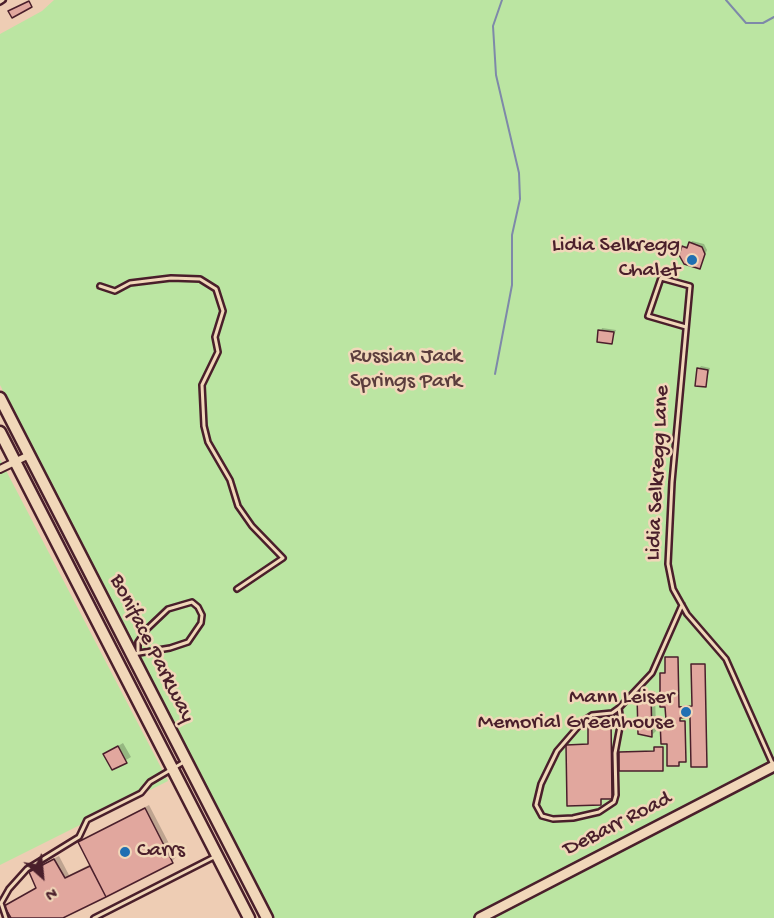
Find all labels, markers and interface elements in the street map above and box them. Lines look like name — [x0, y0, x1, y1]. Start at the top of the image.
place label: Lidia Selkregg Chalet — [552, 234, 680, 286]
marker: Lidia Selkregg Chalet — [685, 253, 699, 267]
park label: Russian Jack Springs Park — [350, 345, 462, 396]
street label: Lidia Selkregg Lane — [641, 385, 677, 561]
street label: Boniface Parkway — [102, 570, 200, 728]
place label: Mann Leiser Memorial Greenhouse — [478, 686, 674, 738]
marker: Mann Leiser Memorial Greenhouse — [679, 705, 693, 719]
street label: DeBarr Road — [559, 786, 677, 864]
place label: Carrs — [137, 839, 185, 865]
marker: Carrs — [118, 845, 132, 859]
north arrow — [12, 846, 72, 906]
text: N — [41, 882, 59, 903]

